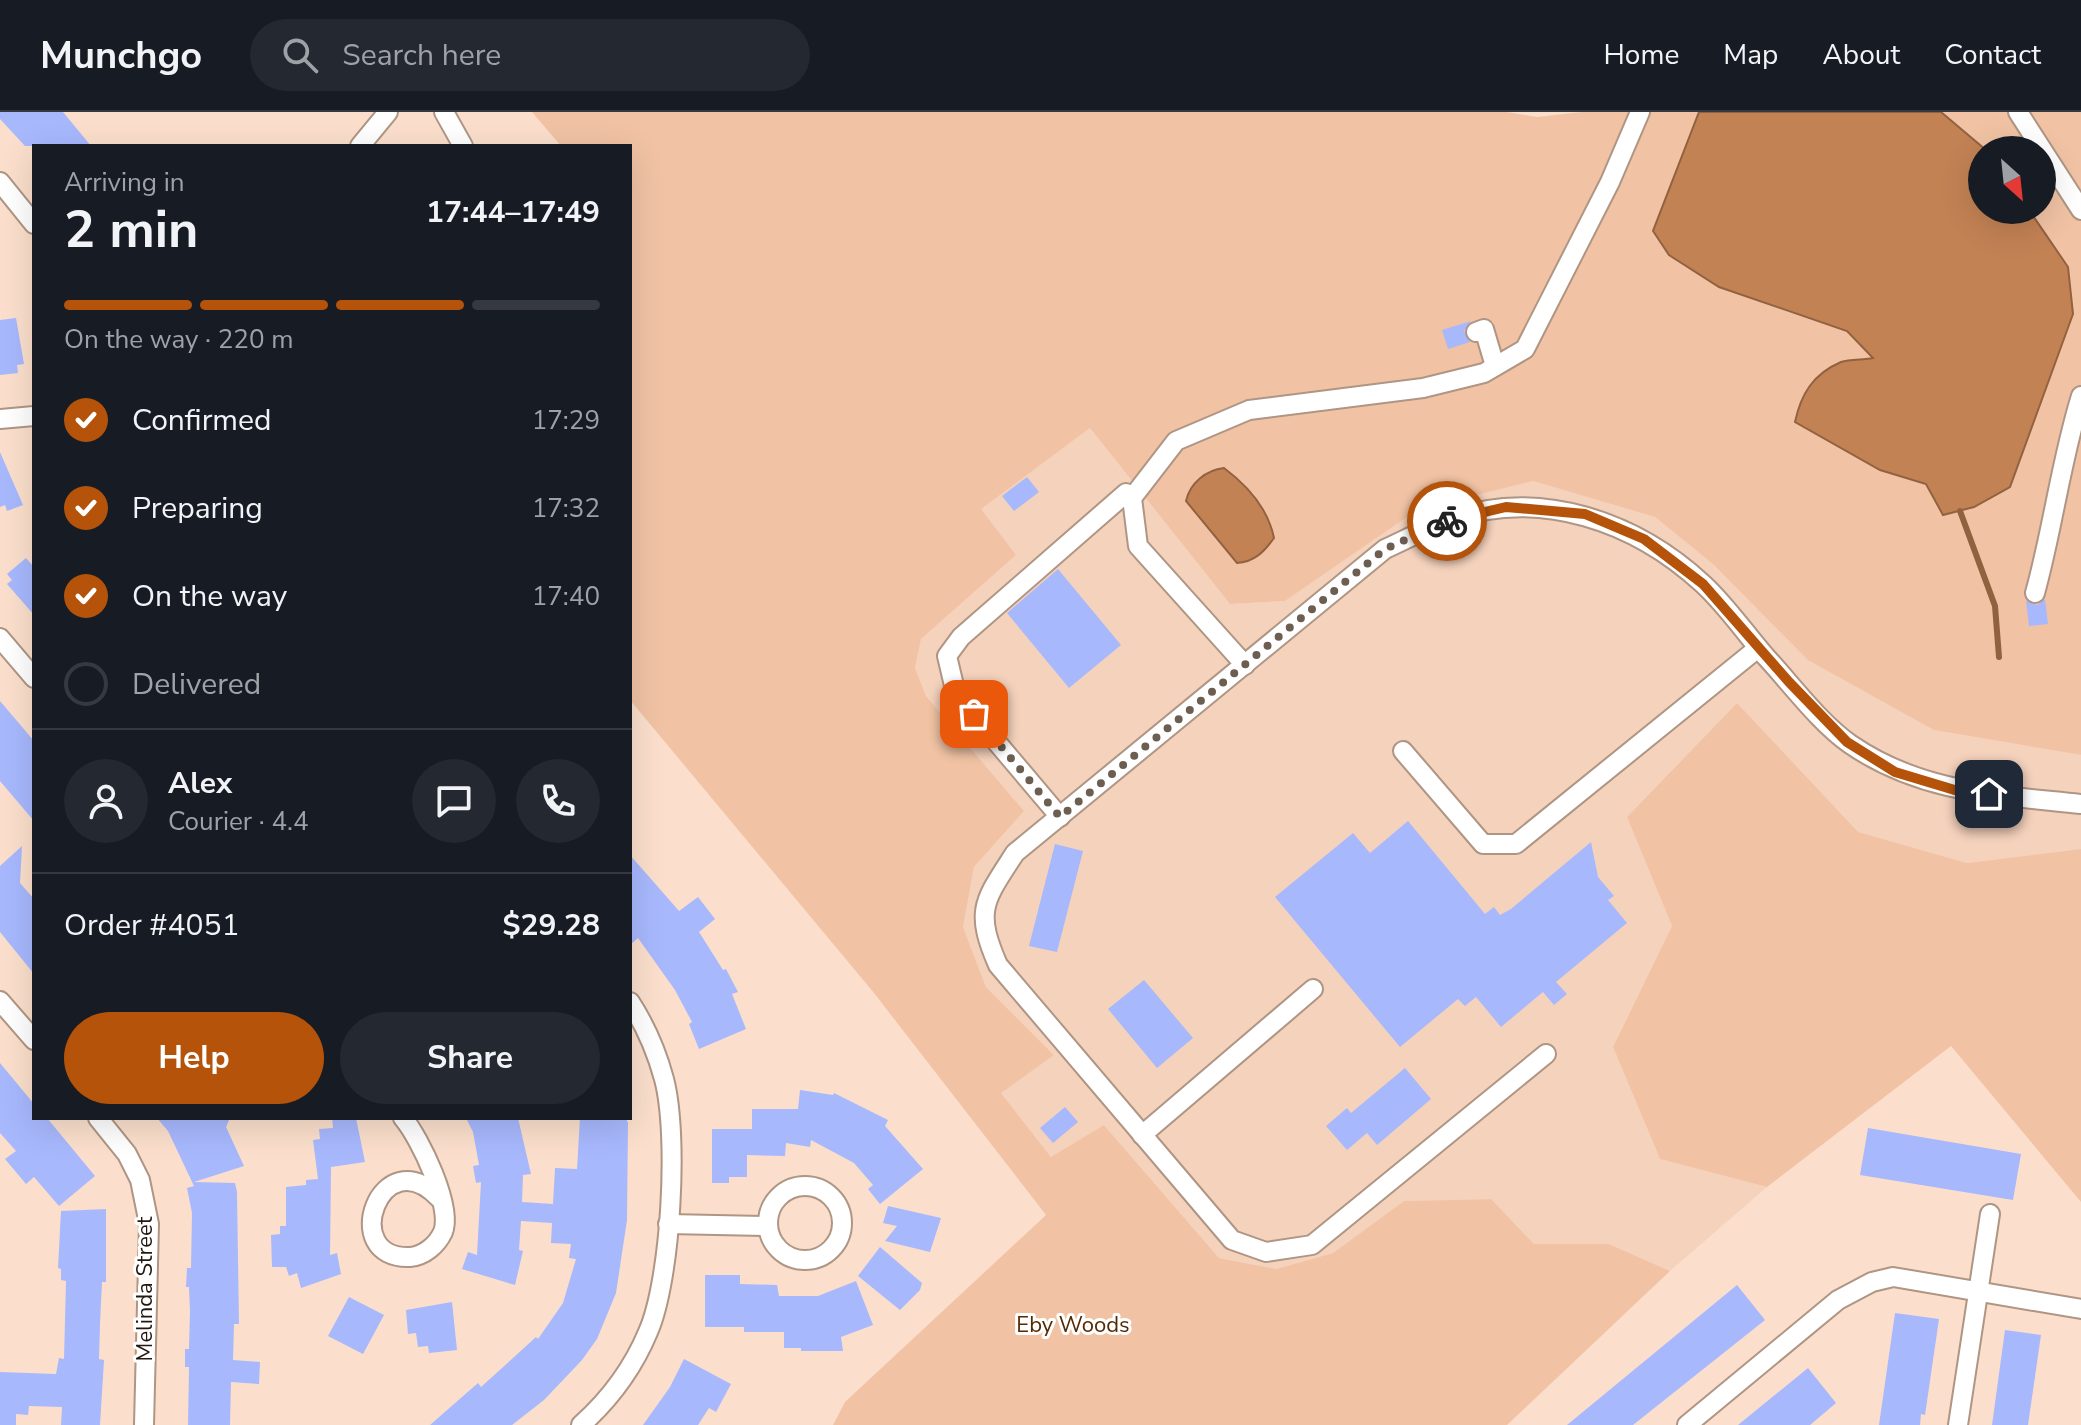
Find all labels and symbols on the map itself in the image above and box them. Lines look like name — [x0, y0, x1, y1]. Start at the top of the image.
north arrow — [1968, 136, 2056, 224]
courier — [1407, 481, 1487, 561]
pin — [940, 680, 1008, 748]
pin — [1955, 760, 2023, 828]
street label: Melinda Street — [130, 1216, 160, 1361]
park label: Eby Woods — [1016, 1310, 1130, 1340]

